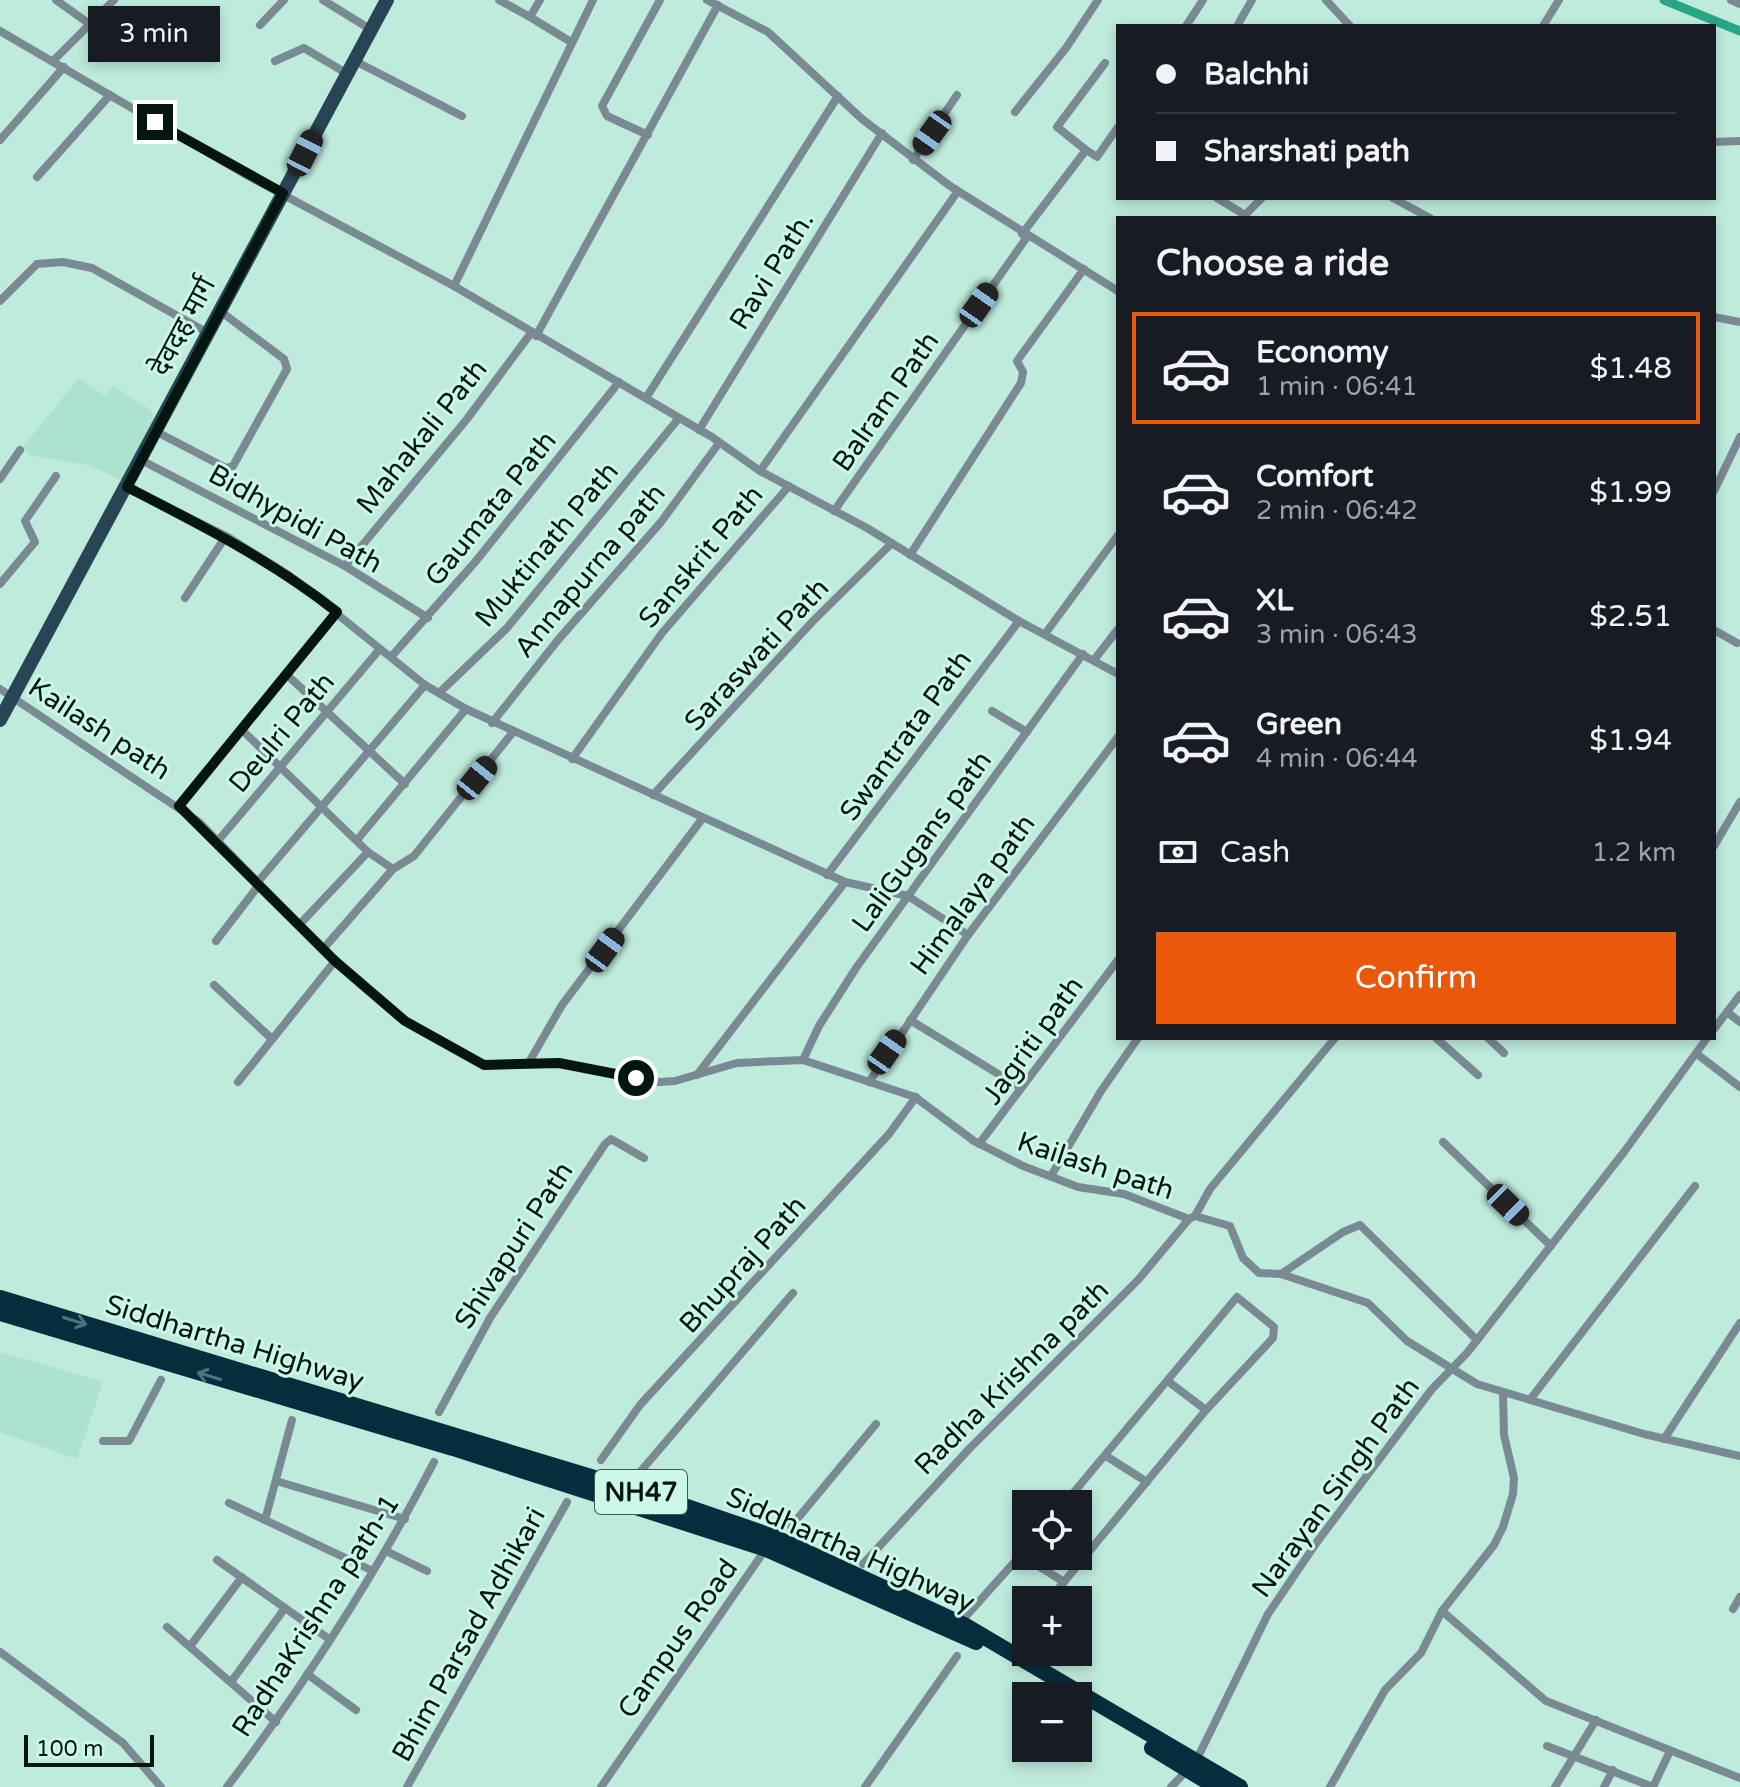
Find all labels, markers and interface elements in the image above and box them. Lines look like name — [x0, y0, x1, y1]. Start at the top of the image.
callout: 3 min — [89, 6, 221, 62]
text: 3 min — [119, 18, 189, 49]
text: Balchhi — [1204, 56, 1309, 93]
route end — [137, 104, 173, 140]
car — [908, 106, 956, 160]
car — [283, 126, 327, 180]
text: Sharshati path — [1204, 133, 1410, 170]
street label: Ravi Path. — [722, 205, 822, 336]
text: Choose a ride — [1156, 242, 1389, 285]
street label: देवदह मार्ग — [143, 270, 224, 382]
car — [955, 278, 1003, 332]
street label: Balram Path — [825, 325, 946, 478]
icon: car — [1160, 332, 1232, 404]
text: Economy — [1256, 334, 1389, 371]
text: $1.48 — [1590, 350, 1672, 387]
street label: Mahakali Path — [349, 353, 494, 521]
text: 1 min · 06:41 — [1256, 371, 1418, 402]
street label: Gaumata Path — [418, 424, 564, 593]
street label: Muktinath Path — [468, 455, 626, 634]
icon: car — [1160, 456, 1232, 528]
street label: Bidhypidi Path — [203, 457, 388, 581]
text: Comfort — [1256, 458, 1374, 495]
text: $1.99 — [1589, 474, 1672, 511]
street label: Annapurna path — [507, 477, 672, 665]
street label: Sanskrit Path — [631, 478, 770, 635]
text: 2 min · 06:42 — [1256, 495, 1418, 526]
street label: Saraswati Path — [677, 571, 836, 738]
icon: car — [1160, 580, 1232, 652]
text: XL — [1256, 582, 1293, 619]
text: $2.51 — [1589, 598, 1672, 635]
text: 3 min · 06:43 — [1256, 619, 1418, 650]
street label: Swantrata Path — [833, 644, 979, 828]
street label: Deulri Path — [222, 666, 342, 800]
street label: Kailash path — [22, 670, 177, 787]
icon: car — [1160, 704, 1232, 776]
text: Green — [1256, 706, 1342, 743]
text: $1.94 — [1589, 722, 1672, 759]
text: 4 min · 06:44 — [1256, 743, 1418, 774]
street label: LaliGugans path — [845, 744, 999, 939]
car — [453, 752, 501, 804]
street label: Himalaya path — [903, 808, 1043, 982]
icon: cash — [1156, 830, 1200, 874]
text: Cash — [1220, 834, 1290, 871]
text: 1.2 km — [1592, 837, 1676, 868]
car — [581, 924, 629, 976]
button: Confirm — [1156, 932, 1676, 1024]
street label: Jagriti path — [975, 970, 1091, 1111]
car — [863, 1025, 911, 1079]
route start — [618, 1060, 654, 1096]
street label: Kailash path — [1013, 1125, 1178, 1207]
street label: Shivapuri Path — [447, 1156, 580, 1335]
car — [1482, 1180, 1534, 1230]
street label: Bhupraj Path — [672, 1189, 813, 1340]
street label: Radha Krishna path — [907, 1273, 1116, 1482]
street label: Siddhartha Highway — [101, 1287, 368, 1398]
one-way arrow — [61, 1314, 87, 1329]
one-way arrow — [197, 1368, 223, 1383]
street label: Narayan Singh Path — [1245, 1371, 1427, 1604]
road number: NH47 — [595, 1470, 687, 1514]
street label: Siddhartha Highway — [721, 1480, 980, 1620]
street label: RadhaKrishna path-1 — [225, 1488, 407, 1743]
map controls — [1012, 1490, 1092, 1762]
button: locate — [1012, 1490, 1092, 1570]
street label: Bhim Parsad Adhikari — [385, 1501, 553, 1768]
street label: Campus Road — [610, 1552, 745, 1725]
button: + — [1012, 1586, 1092, 1666]
button: − — [1012, 1682, 1092, 1762]
scale bar — [24, 1731, 154, 1767]
text: 100 m — [36, 1736, 103, 1762]

